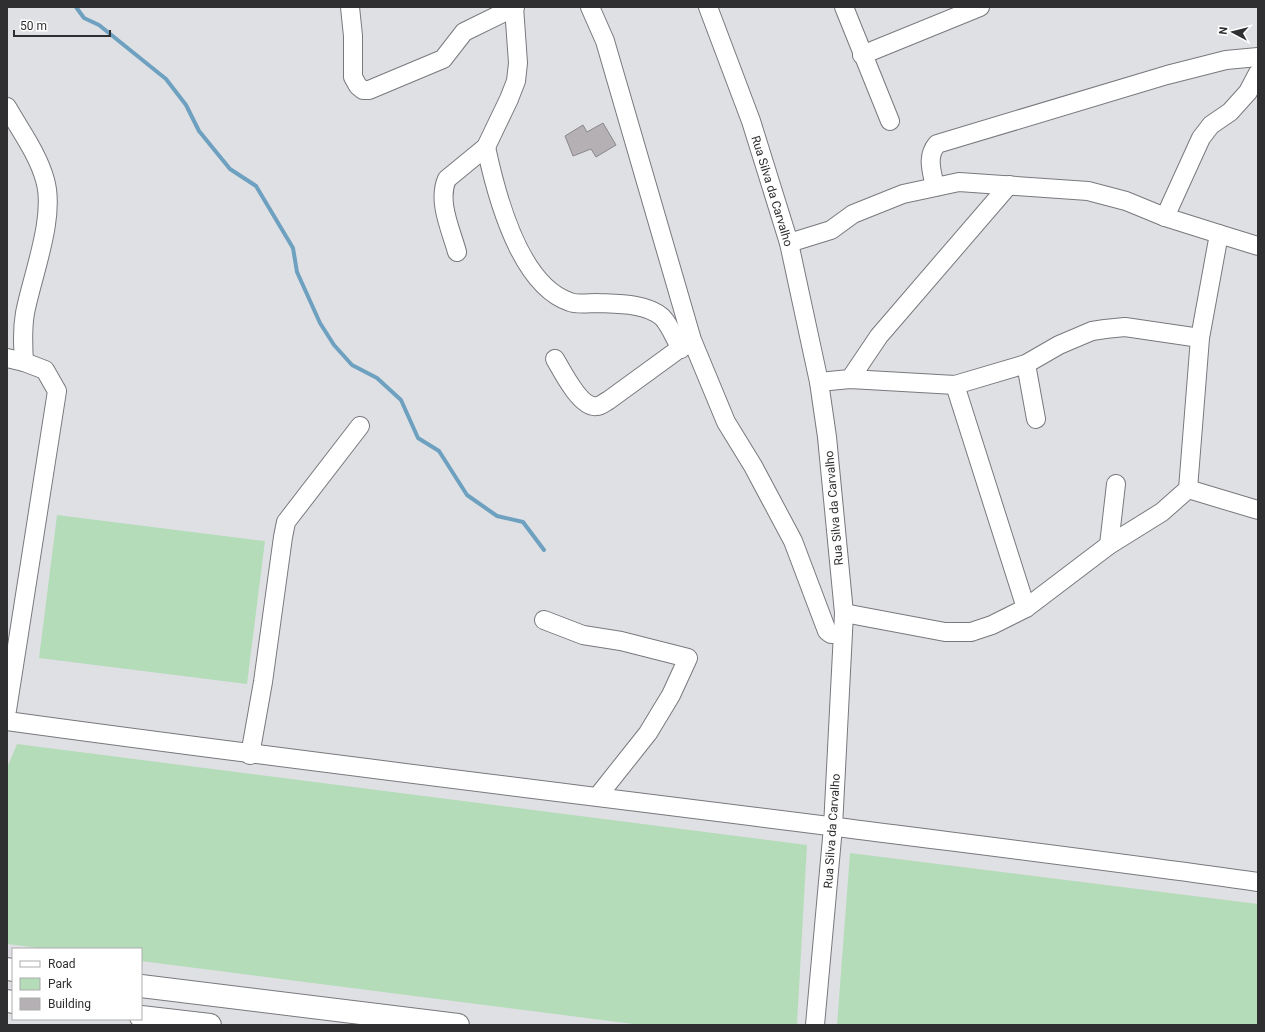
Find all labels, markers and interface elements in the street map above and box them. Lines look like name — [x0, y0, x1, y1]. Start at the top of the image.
scale bar — [14, 12, 110, 38]
north arrow — [1213, 12, 1253, 52]
text: 50 m — [20, 19, 47, 33]
text: N — [1217, 26, 1231, 35]
street label: Rua Silva da Carvalho — [748, 134, 796, 248]
street label: Rua Silva da Carvalho — [822, 450, 846, 566]
street label: Rua Silva da Carvalho — [821, 773, 843, 889]
legend — [12, 948, 142, 1020]
text: Road — [48, 957, 76, 971]
text: Park — [48, 977, 73, 991]
text: Building — [48, 997, 91, 1011]

